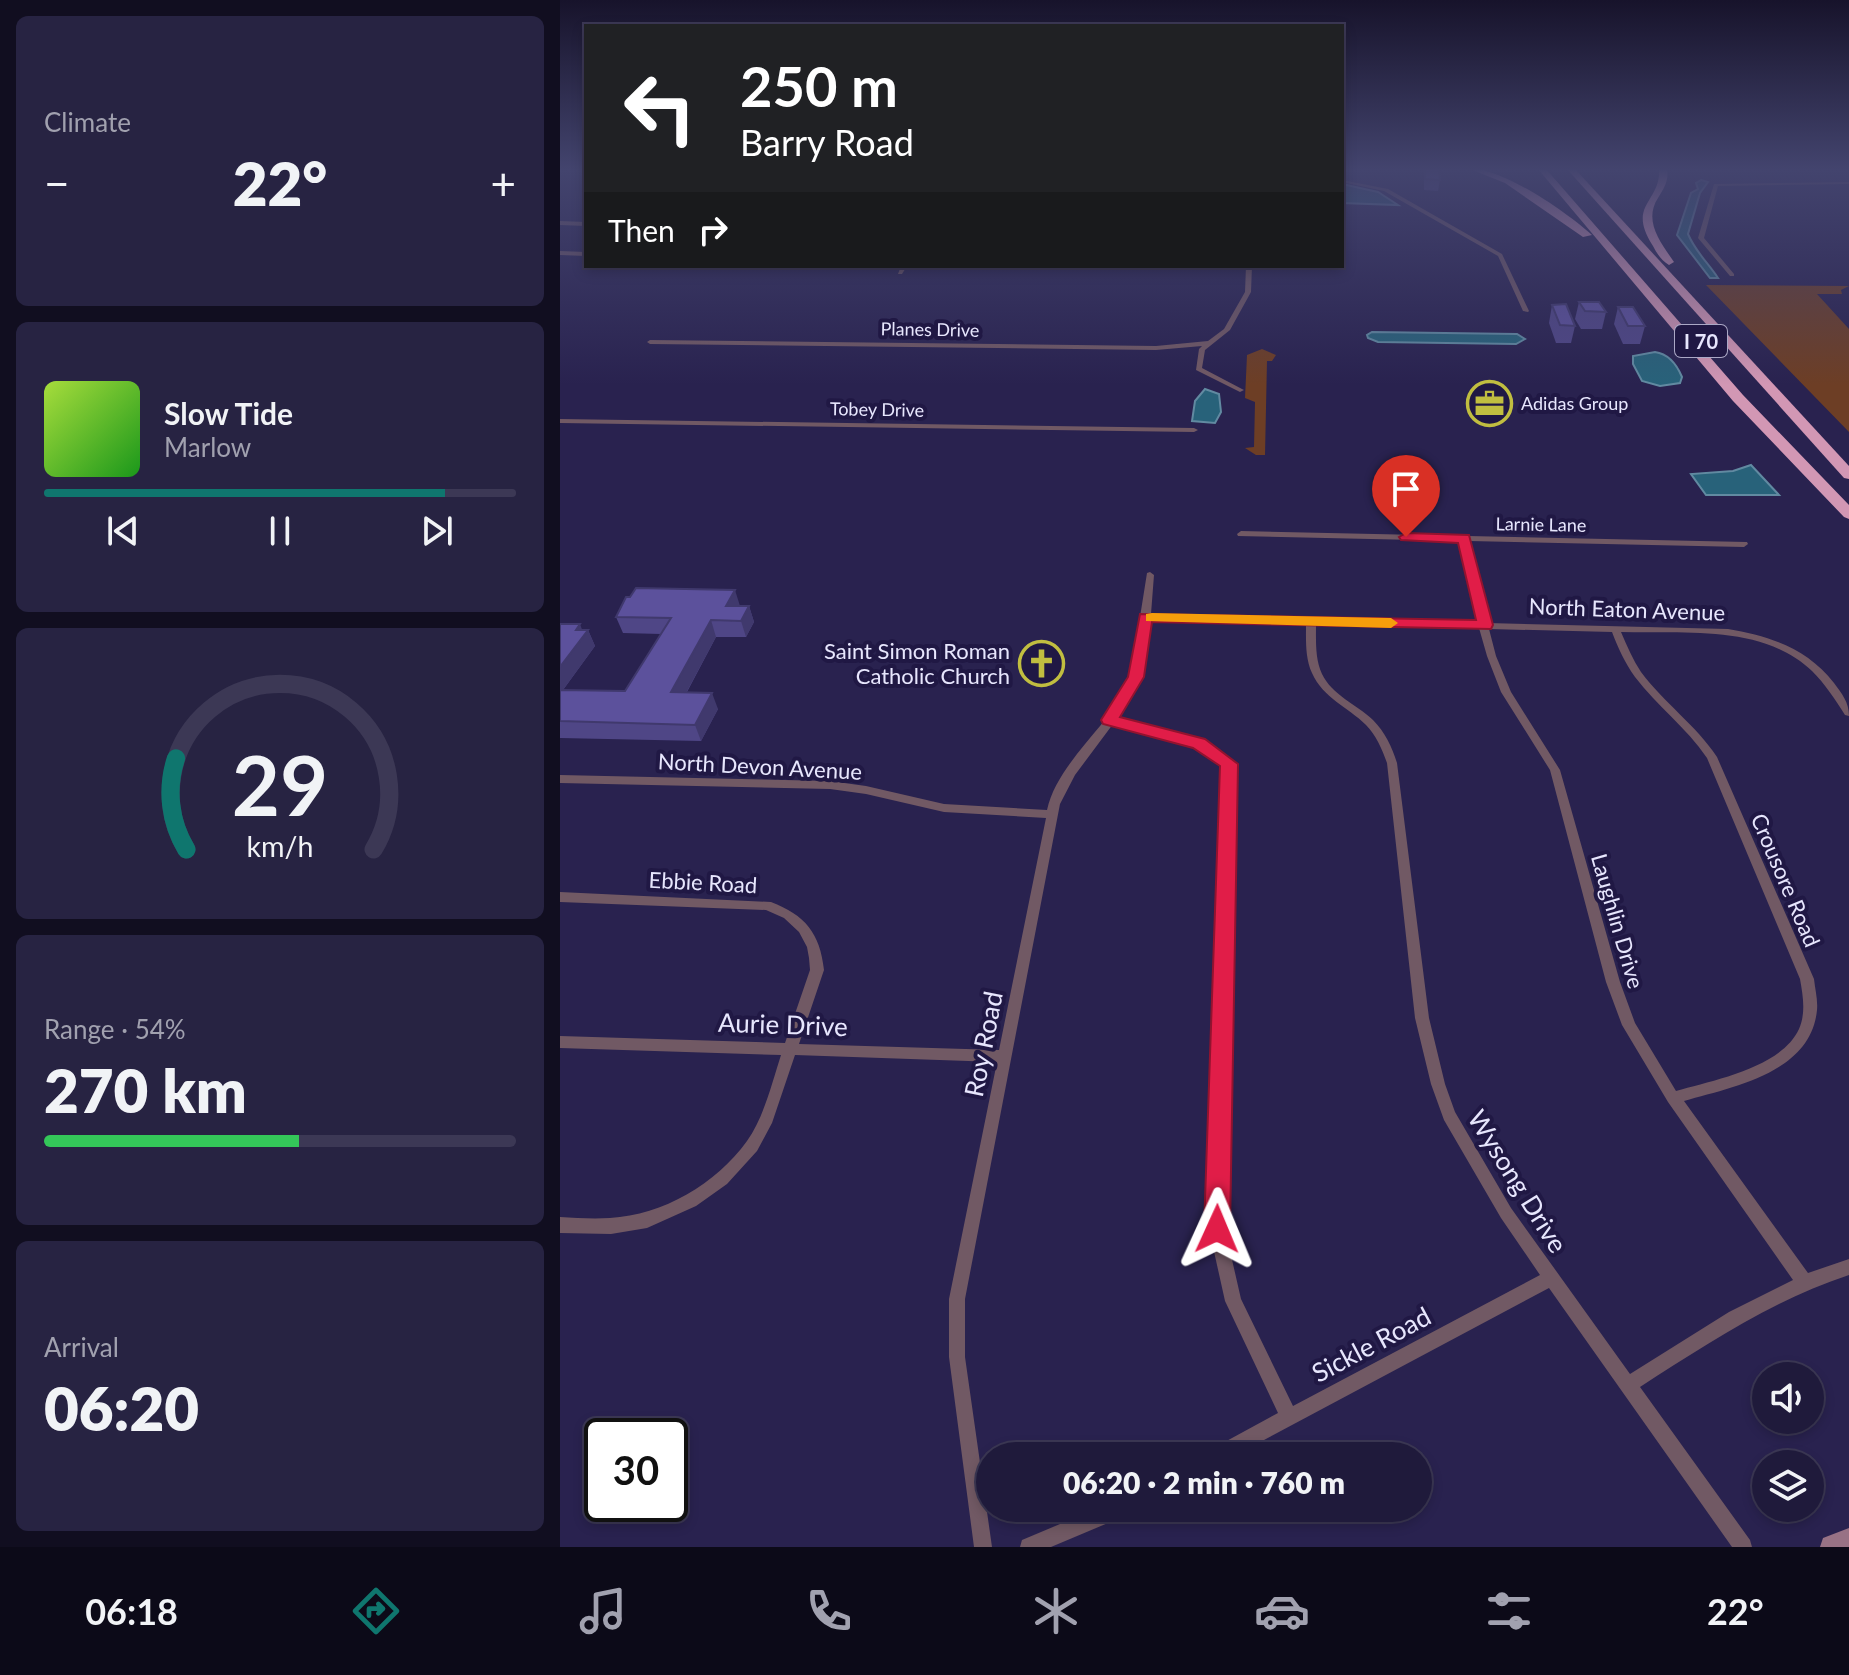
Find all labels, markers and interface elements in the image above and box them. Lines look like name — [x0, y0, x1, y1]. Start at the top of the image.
text: 250 m — [740, 52, 898, 119]
icon: left — [608, 56, 712, 160]
text: Climate — [44, 106, 131, 138]
text: Barry Road — [740, 120, 914, 164]
text: 22° — [233, 147, 327, 219]
text: − — [44, 157, 70, 209]
text: + — [490, 157, 516, 209]
icon: right — [691, 208, 735, 252]
text: Then — [608, 212, 675, 248]
street label: Planes Drive — [880, 317, 980, 341]
road number: I 70 — [1675, 325, 1727, 357]
office icon: Adidas Group — [1466, 379, 1514, 427]
place label: Adidas Group — [1521, 392, 1628, 414]
text: Slow Tide — [164, 395, 293, 431]
street label: Tobey Drive — [830, 397, 924, 421]
text: Marlow — [164, 431, 251, 463]
pin — [1372, 455, 1440, 537]
icon: arrive — [1384, 467, 1428, 511]
icon: previous — [101, 509, 145, 553]
icon: pause — [258, 509, 302, 553]
icon: next — [415, 509, 459, 553]
street label: Larnie Lane — [1495, 512, 1587, 536]
street label: North Eaton Avenue — [1528, 592, 1726, 626]
place label: Saint Simon Roman Catholic Church — [824, 637, 1010, 689]
church icon: Saint Simon Roman Catholic Church — [1017, 639, 1065, 687]
text: 29 — [232, 733, 328, 833]
street label: North Devon Avenue — [657, 747, 863, 785]
street label: Crousore Road — [1746, 809, 1826, 951]
text: km/h — [247, 829, 313, 863]
street label: Laughlin Drive — [1586, 850, 1650, 992]
street label: Ebbie Road — [648, 866, 758, 898]
street label: Roy Road — [957, 988, 1009, 1100]
street label: Aurie Drive — [718, 1006, 848, 1042]
text: Range · 54% — [44, 1013, 186, 1045]
text: 270 km — [44, 1054, 247, 1126]
street label: Wysong Drive — [1461, 1104, 1575, 1258]
position arrow — [1175, 1187, 1259, 1271]
street label: Sickle Road — [1306, 1299, 1436, 1389]
text: Arrival — [44, 1331, 119, 1363]
map controls — [1752, 1362, 1824, 1522]
button: sound — [1752, 1362, 1824, 1434]
text: 06:20 — [44, 1372, 199, 1444]
speed limit sign: 30 — [584, 1418, 688, 1522]
button: layers — [1752, 1450, 1824, 1522]
text: 06:20 · 2 min · 760 m — [1063, 1464, 1345, 1500]
icon: directions — [348, 1583, 404, 1639]
icon: music — [575, 1583, 631, 1639]
icon: phone — [801, 1583, 857, 1639]
icon: climate — [1028, 1583, 1084, 1639]
icon: car — [1254, 1583, 1310, 1639]
icon: filters — [1481, 1583, 1537, 1639]
text: 06:18 — [85, 1589, 178, 1633]
text: 22° — [1707, 1589, 1764, 1633]

